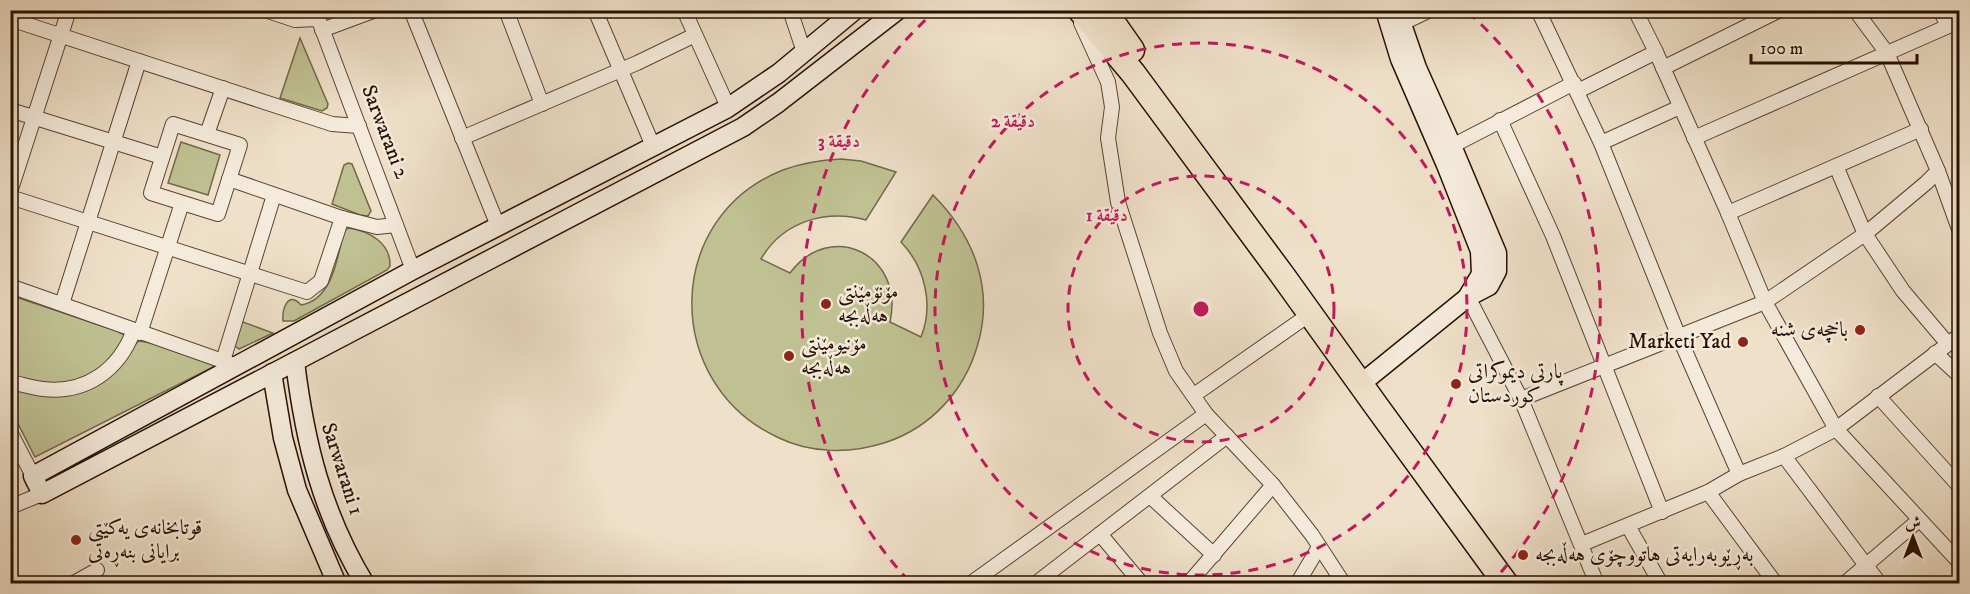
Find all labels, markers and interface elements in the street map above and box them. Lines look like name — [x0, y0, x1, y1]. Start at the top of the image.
scale bar — [1751, 27, 1918, 65]
text: 100 m — [1760, 38, 1803, 60]
street label: Sarwarani 2 — [355, 81, 415, 183]
text: 2 دقيقة — [991, 111, 1035, 133]
text: 3 دقيقة — [818, 131, 860, 153]
text: 1 دقيقة — [1086, 205, 1128, 227]
place label: مۆنۆمێنتی هەڵەبجە — [838, 279, 898, 329]
marker: مۆنۆمێنتی هەڵەبجە — [819, 297, 833, 311]
centre of rings — [1191, 299, 1211, 319]
place label: باخچەی شنە — [1771, 317, 1848, 343]
marker: باخچەی شنە — [1853, 323, 1867, 337]
place label: Marketi Yad — [1628, 329, 1732, 355]
place label: مۆنیومێنتی هەڵەبجە — [801, 331, 867, 381]
marker: Marketi Yad — [1736, 335, 1750, 349]
marker: مۆنیومێنتی هەڵەبجە — [782, 349, 796, 363]
place label: پارتی دیموکراتی کوردستان — [1468, 359, 1564, 409]
marker: پارتی دیموکراتی کوردستان — [1449, 377, 1463, 391]
street label: Sarwarani 1 — [315, 420, 369, 518]
north arrow — [1883, 507, 1943, 567]
text: ش — [1905, 513, 1921, 533]
place label: قوتابخانەی یەکێتی برایانی بنەڕەتی — [88, 515, 202, 568]
marker: قوتابخانەی یەکێتی برایانی بنەڕەتی — [69, 533, 83, 547]
place label: بەڕێوبەرایەتی هاتووچۆی هەڵەبجە — [1535, 542, 1753, 571]
marker: بەڕێوبەرایەتی هاتووچۆی هەڵەبجە — [1516, 548, 1530, 562]

